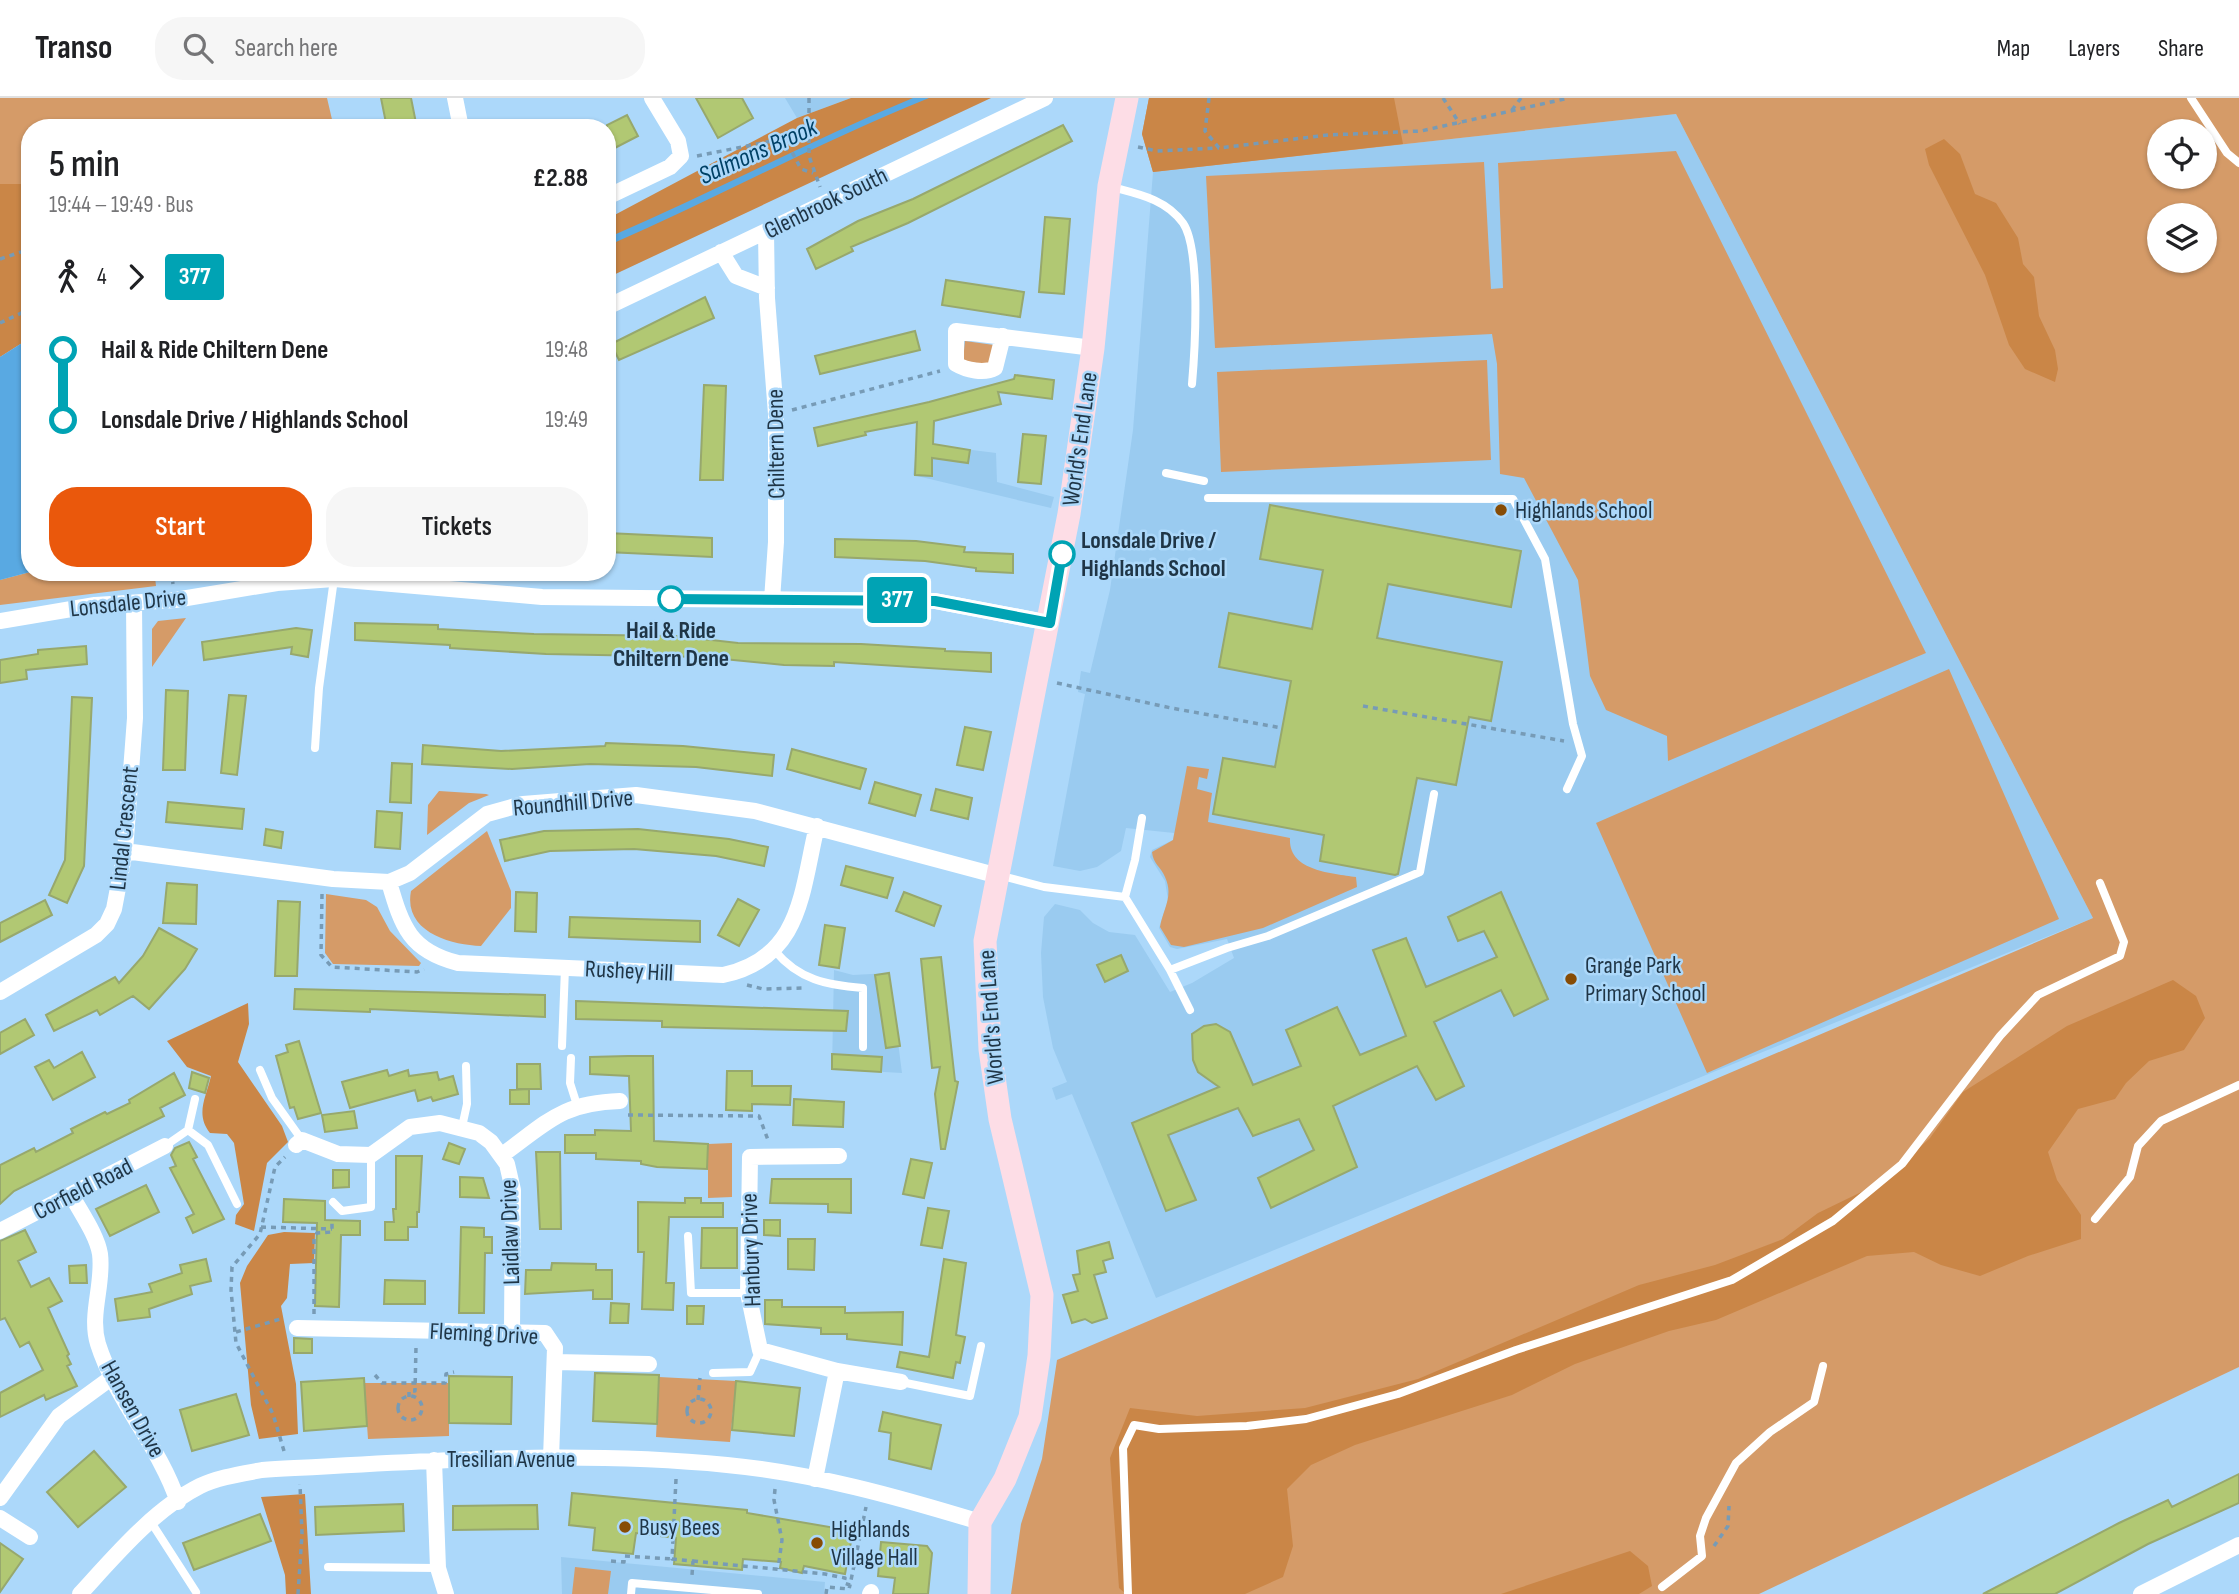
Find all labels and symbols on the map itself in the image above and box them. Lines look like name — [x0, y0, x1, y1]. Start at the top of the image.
water label: Salmons Brook — [694, 112, 823, 192]
street label: Glenbrook South — [760, 161, 892, 245]
street label: World's End Lane — [1056, 370, 1104, 508]
street label: Chiltern Dene — [761, 389, 791, 499]
place label: Highlands School — [1515, 496, 1652, 525]
marker: Highlands School — [1493, 502, 1509, 518]
place label: Lonsdale Drive / Highlands School — [1081, 526, 1226, 583]
marker: Lonsdale Drive / Highlands School — [1049, 541, 1075, 567]
line badge: 377 — [857, 577, 937, 623]
street label: Lonsdale Drive — [69, 582, 187, 624]
marker: Hail & Ride Chiltern Dene — [658, 586, 684, 612]
place label: Hail & Ride Chiltern Dene — [613, 616, 729, 673]
street label: Lindal Crescent — [103, 765, 145, 891]
street label: Roundhill Drive — [512, 783, 634, 823]
street label: World's End Lane — [972, 949, 1010, 1085]
place label: Grange Park Primary School — [1585, 951, 1706, 1008]
street label: Rushey Hill — [584, 954, 674, 988]
marker: Grange Park Primary School — [1563, 971, 1579, 987]
street label: Corfield Road — [29, 1152, 137, 1226]
street label: Laidlaw Drive — [494, 1179, 526, 1285]
street label: Hanbury Drive — [735, 1193, 767, 1307]
street label: Fleming Drive — [429, 1317, 539, 1351]
street label: Hansen Drive — [95, 1356, 171, 1462]
street label: Tresilian Avenue — [447, 1445, 575, 1474]
place label: Busy Bees — [639, 1513, 720, 1542]
place label: Highlands Village Hall — [831, 1515, 918, 1572]
marker: Busy Bees — [617, 1519, 633, 1535]
marker: Highlands Village Hall — [809, 1535, 825, 1551]

